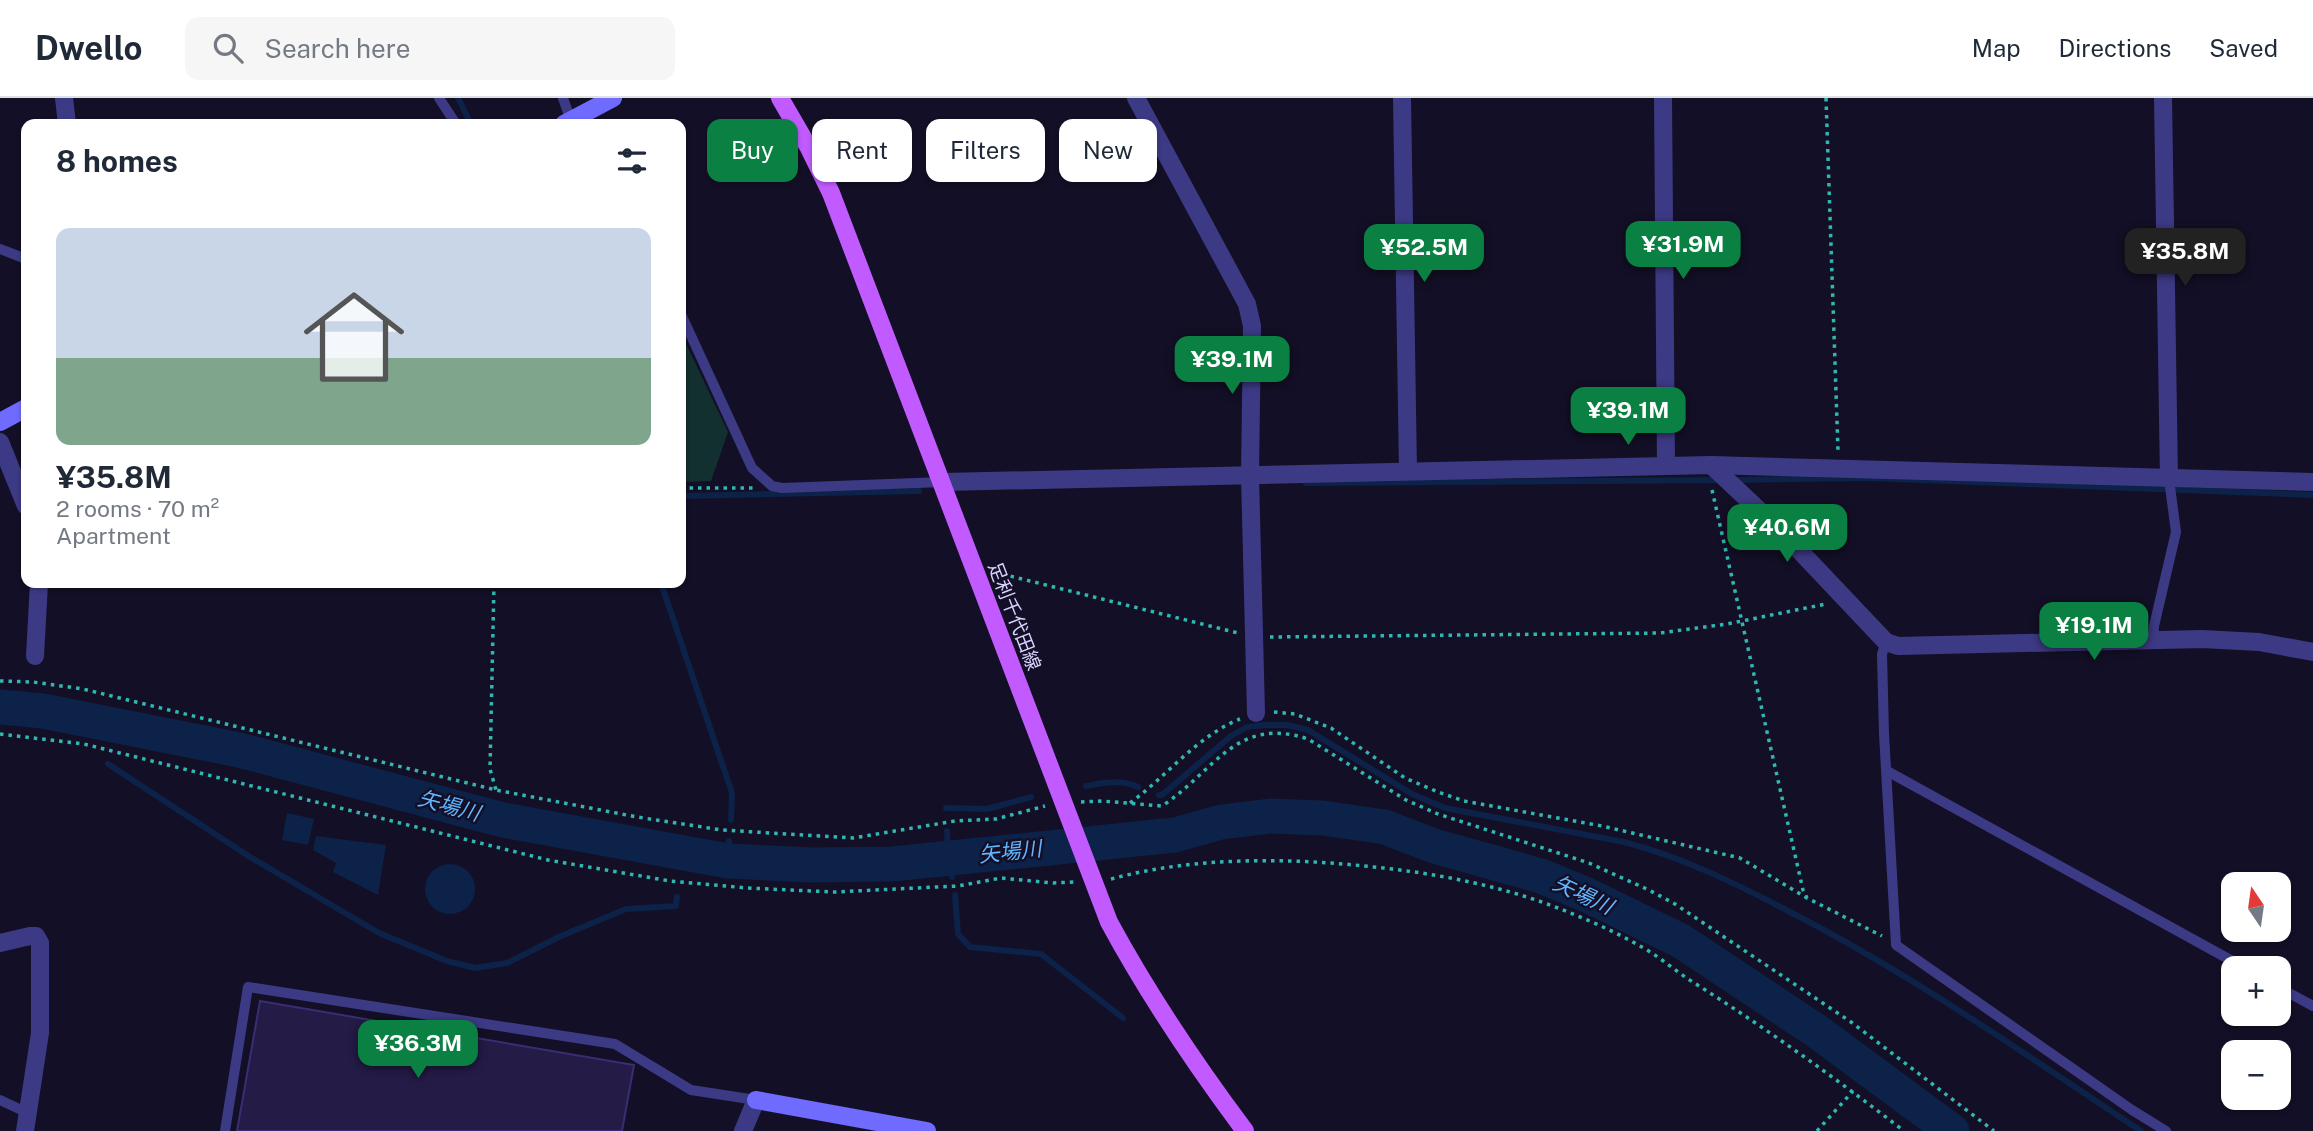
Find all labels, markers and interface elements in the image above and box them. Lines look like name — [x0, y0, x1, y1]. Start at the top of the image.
search box — [185, 17, 675, 80]
text: Dwello — [35, 29, 143, 67]
icon: search — [209, 29, 247, 67]
text: Search here — [265, 33, 411, 64]
text: Map — [1972, 34, 2021, 62]
text: Directions — [2059, 34, 2171, 62]
text: Saved — [2209, 34, 2278, 62]
chip: Buy — [707, 119, 798, 182]
chip: Rent — [812, 119, 912, 182]
chip: Filters — [926, 119, 1045, 182]
chip: New — [1059, 119, 1157, 182]
icon: filters — [613, 142, 651, 180]
text: 8 homes — [56, 143, 178, 179]
pin: ¥31.9M — [1626, 222, 1740, 281]
pin: ¥52.5M — [1367, 225, 1481, 284]
pin: ¥35.8M — [2128, 228, 2242, 288]
text: ¥31.9M — [1642, 230, 1724, 257]
text: ¥52.5M — [1380, 233, 1468, 260]
text: ¥35.8M — [2141, 237, 2229, 264]
icon: home — [291, 274, 417, 400]
pin: ¥39.1M — [1175, 336, 1289, 396]
text: ¥39.1M — [1191, 345, 1273, 372]
pin: ¥39.1M — [1571, 388, 1685, 447]
text: ¥39.1M — [1587, 396, 1669, 423]
text: ¥35.8M — [56, 459, 172, 495]
text: 2 rooms · 70 m² — [56, 495, 219, 522]
pin: ¥40.6M — [1730, 504, 1844, 564]
text: ¥40.6M — [1743, 513, 1831, 540]
text: Apartment — [56, 522, 171, 549]
street label: 足利千代田線 — [984, 559, 1046, 673]
pin: ¥19.1M — [2037, 602, 2151, 662]
text: ¥19.1M — [2055, 611, 2133, 638]
water label: 矢場川 — [415, 785, 485, 826]
water label: 矢場川 — [977, 836, 1045, 867]
water label: 矢場川 — [1549, 870, 1619, 920]
north arrow — [2221, 872, 2291, 942]
map controls — [2221, 872, 2291, 1110]
button: + — [2221, 956, 2291, 1026]
pin: ¥36.3M — [361, 1020, 475, 1080]
text: ¥36.3M — [374, 1029, 462, 1056]
button: − — [2221, 1040, 2291, 1110]

